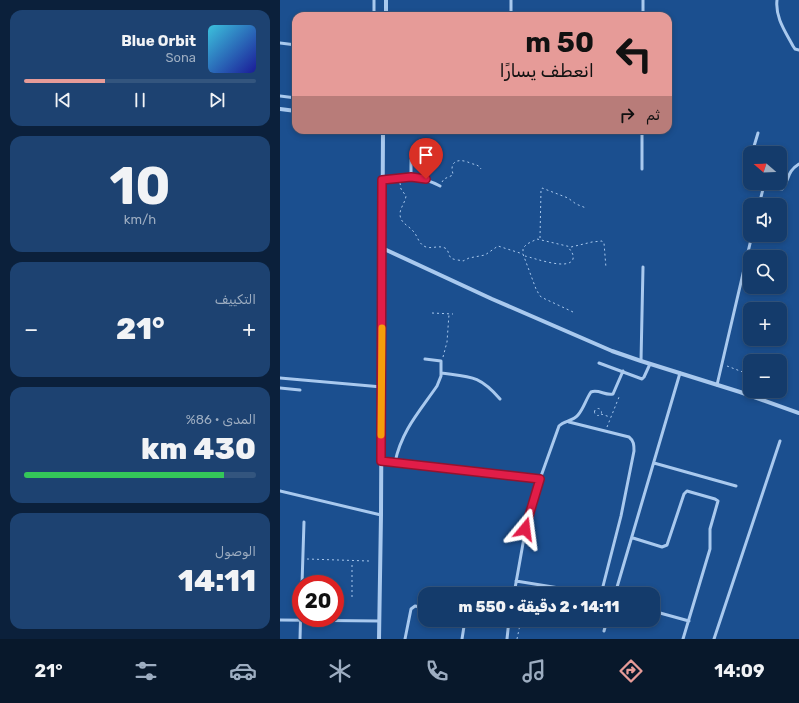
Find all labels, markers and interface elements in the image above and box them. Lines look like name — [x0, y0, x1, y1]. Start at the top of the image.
text: 50 m — [525, 26, 594, 59]
icon: left — [608, 28, 660, 80]
text: Blue Orbit — [121, 32, 196, 50]
text: Sona — [165, 50, 196, 65]
text: انعطف يسارًا — [500, 60, 594, 82]
icon: previous — [52, 89, 74, 111]
icon: pause — [129, 89, 151, 111]
icon: next — [206, 89, 228, 111]
icon: right — [616, 104, 638, 126]
text: ثم — [646, 106, 660, 124]
pin — [409, 138, 443, 179]
icon: arrive — [415, 144, 437, 166]
north arrow — [743, 146, 787, 190]
map controls — [743, 146, 787, 398]
text: 10 — [109, 155, 171, 217]
button: sound — [743, 198, 787, 242]
text: km/h — [124, 212, 156, 227]
button: search — [743, 250, 787, 294]
text: التكييف — [215, 292, 256, 307]
button: + — [743, 302, 787, 346]
text: 21° — [116, 311, 165, 347]
text: − — [24, 316, 38, 343]
text: + — [242, 316, 256, 343]
button: − — [743, 354, 787, 398]
text: المدى · 86% — [186, 412, 256, 427]
text: 430 km — [141, 431, 256, 467]
position arrow — [504, 508, 546, 550]
text: الوصول — [215, 544, 256, 559]
text: 14:11 — [178, 563, 256, 599]
speed limit sign: 20 — [292, 575, 344, 627]
text: 14:11 · 2 دقيقة · 550 m — [459, 598, 620, 616]
icon: filters — [132, 657, 160, 685]
icon: car — [229, 657, 257, 685]
icon: climate — [326, 657, 354, 685]
icon: phone — [423, 657, 451, 685]
icon: music — [520, 657, 548, 685]
icon: directions — [617, 657, 645, 685]
text: 21° — [35, 660, 63, 682]
text: 14:09 — [714, 660, 764, 682]

